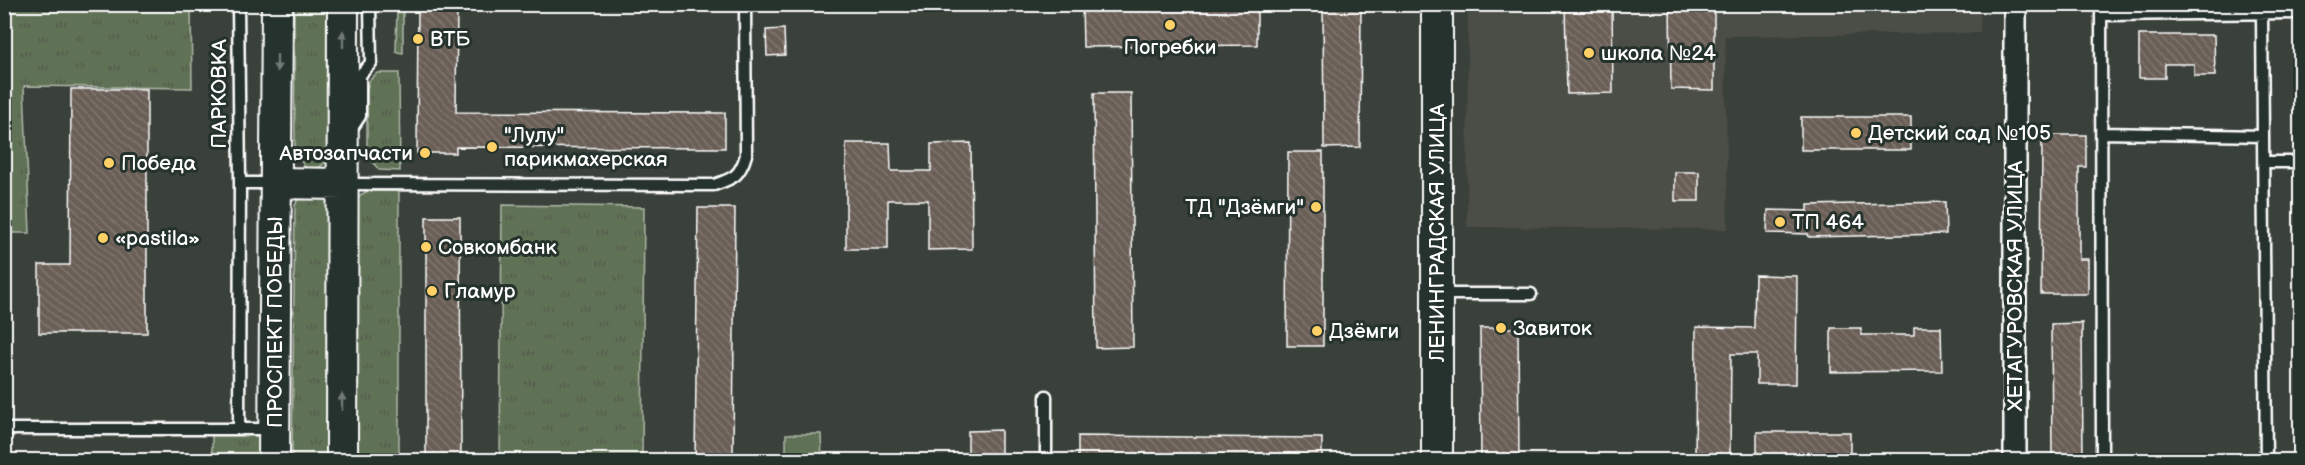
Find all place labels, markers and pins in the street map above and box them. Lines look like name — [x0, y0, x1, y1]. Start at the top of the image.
marker: Погребки — [1163, 18, 1177, 32]
place label: ВТБ — [430, 27, 471, 52]
marker: ВТБ — [411, 32, 425, 46]
place label: Погребки — [1124, 35, 1216, 60]
place label: школа №24 — [1601, 41, 1716, 66]
marker: школа №24 — [1582, 46, 1596, 60]
place label: Детский сад №105 — [1868, 121, 2051, 146]
place label: "Лулу" парикмахерская — [504, 123, 668, 172]
marker: Детский сад №105 — [1849, 126, 1863, 140]
marker: "Лулу" парикмахерская — [485, 140, 499, 154]
place label: Автозапчасти — [278, 141, 413, 166]
marker: Автозапчасти — [418, 146, 432, 160]
place label: Победа — [121, 151, 197, 176]
marker: Победа — [102, 156, 116, 170]
place label: ТД "Дзёмги" — [1185, 195, 1304, 220]
marker: ТД "Дзёмги" — [1309, 200, 1323, 214]
place label: ТП 464 — [1792, 210, 1864, 235]
marker: ТП 464 — [1773, 215, 1787, 229]
place label: «pastila» — [115, 226, 200, 251]
marker: «pastila» — [96, 231, 110, 245]
place label: Совкомбанк — [438, 235, 557, 260]
marker: Совкомбанк — [419, 240, 433, 254]
place label: Гламур — [444, 279, 515, 304]
marker: Гламур — [425, 284, 439, 298]
place label: Завиток — [1513, 316, 1592, 341]
place label: Дзёмги — [1329, 319, 1399, 344]
marker: Завиток — [1494, 321, 1508, 335]
marker: Дзёмги — [1310, 324, 1324, 338]

